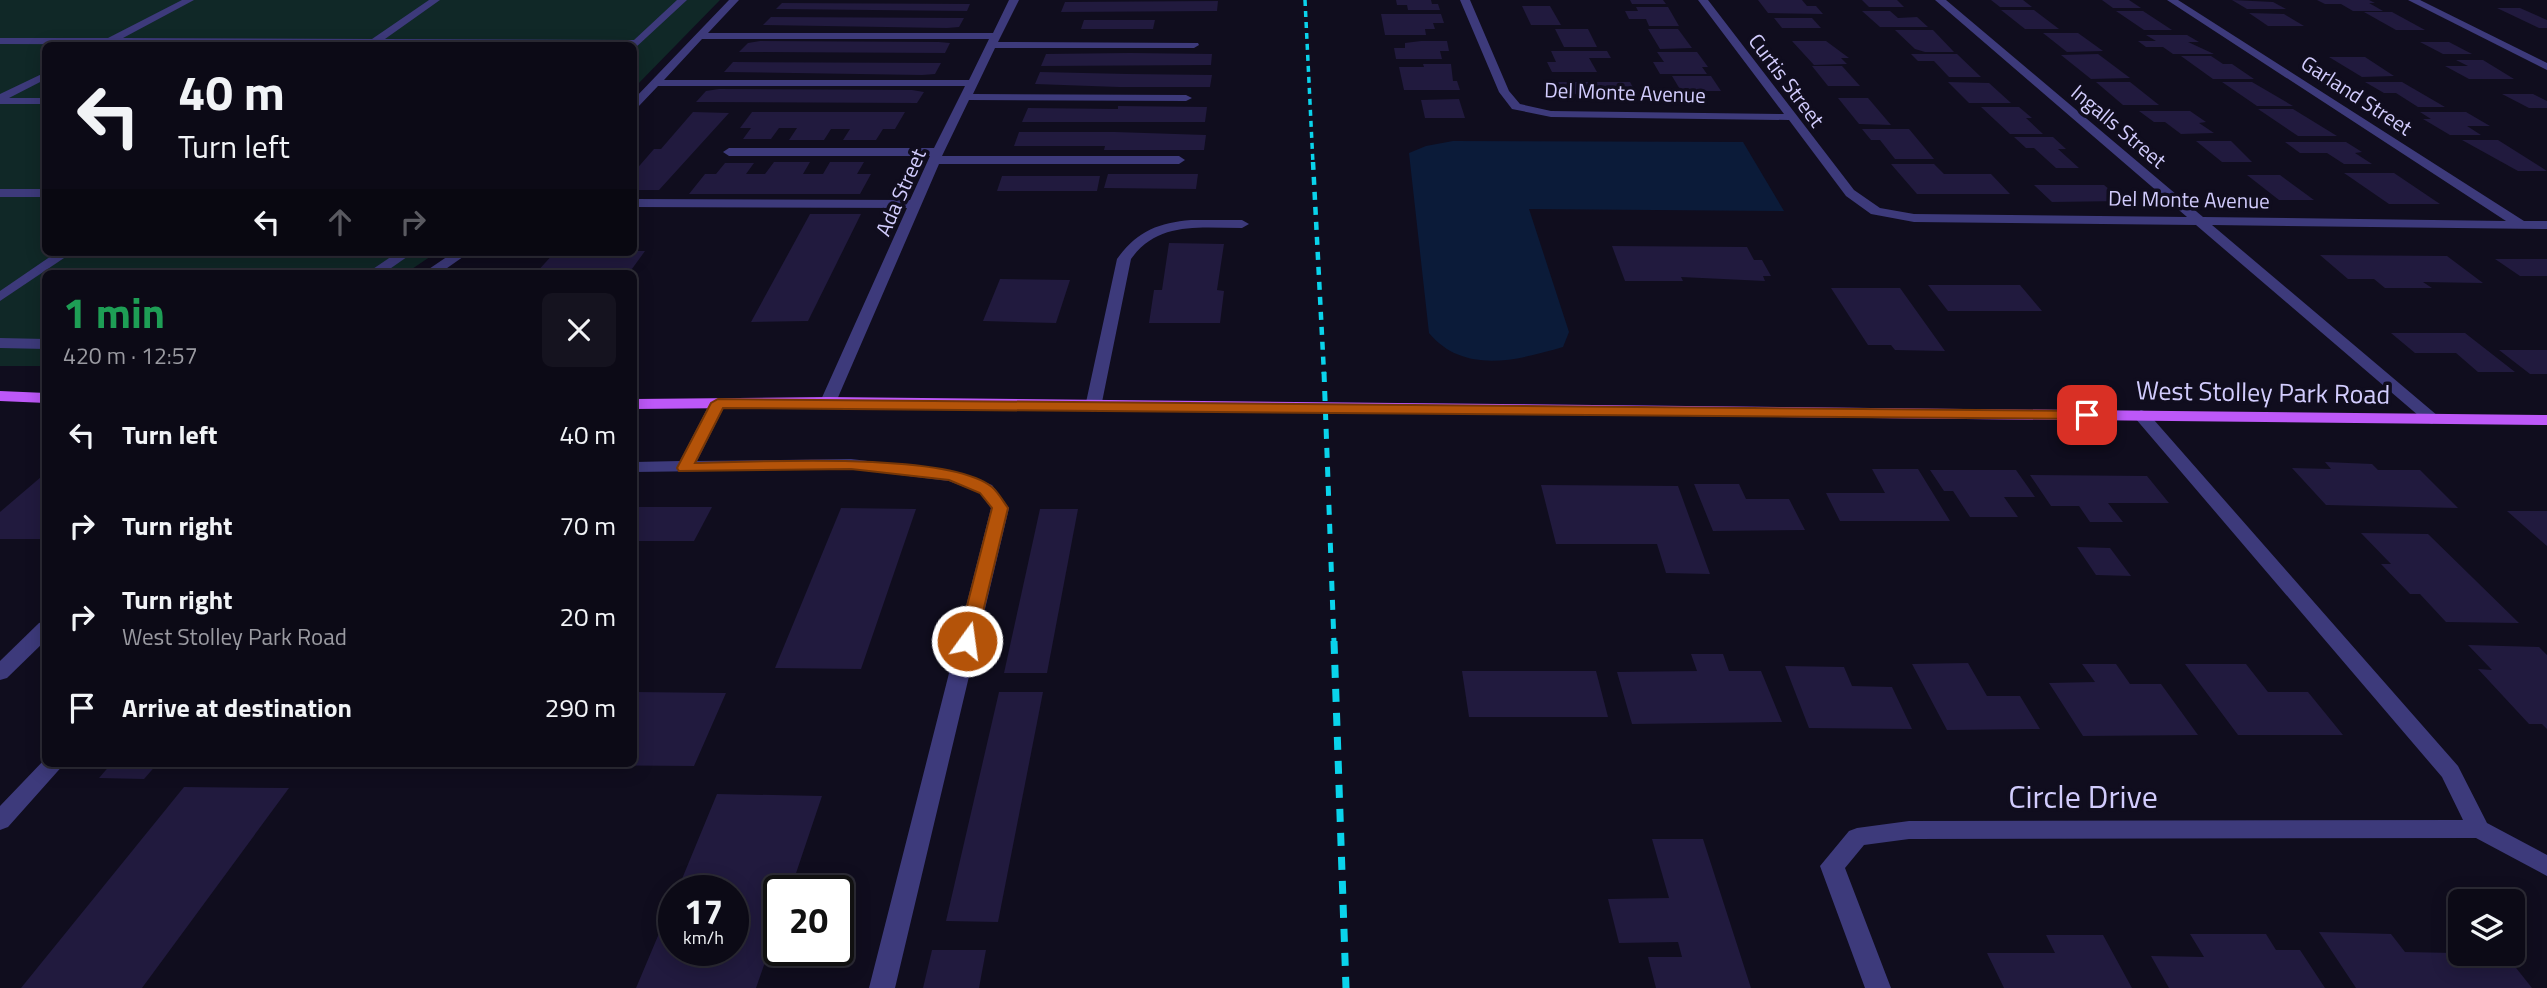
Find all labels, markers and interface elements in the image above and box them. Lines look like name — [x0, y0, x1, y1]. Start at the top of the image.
street label: Curtis Street — [1741, 26, 1833, 134]
street label: Garland Street — [2295, 47, 2420, 143]
text: 40 m — [178, 54, 285, 129]
icon: left — [63, 70, 154, 161]
street label: Del Monte Avenue — [1544, 73, 1706, 111]
street label: Ingalls Street — [2064, 76, 2174, 176]
text: Turn left — [178, 122, 290, 170]
street label: Ada Street — [867, 143, 934, 241]
street label: Del Monte Avenue — [2108, 182, 2270, 216]
icon: left — [248, 203, 286, 241]
icon: ahead — [321, 203, 359, 241]
icon: right — [394, 203, 432, 241]
text: 1 min — [63, 280, 165, 344]
button: close — [542, 293, 616, 367]
text: 420 m · 12:57 — [63, 338, 198, 373]
street label: West Stolley Park Road — [2136, 370, 2390, 414]
pin — [2057, 385, 2117, 445]
icon: arrive — [2068, 396, 2106, 434]
text: Turn left — [122, 415, 217, 454]
text: 40 m — [559, 415, 616, 454]
icon: left — [63, 416, 101, 454]
text: Turn right — [122, 506, 233, 545]
text: 70 m — [559, 506, 616, 545]
icon: right — [63, 507, 101, 545]
text: Turn right — [122, 580, 233, 619]
text: 20 m — [559, 597, 616, 636]
icon: right — [63, 598, 101, 636]
position arrow — [930, 604, 1004, 678]
text: West Stolley Park Road — [122, 619, 347, 654]
text: Arrive at destination — [122, 688, 352, 727]
text: 290 m — [545, 688, 616, 727]
icon: arrive — [63, 689, 101, 727]
street label: Circle Drive — [2008, 772, 2158, 820]
speed limit sign: 20 — [763, 875, 854, 966]
text: 17 — [684, 884, 723, 938]
map controls — [2448, 889, 2525, 966]
button: layers — [2448, 889, 2525, 966]
text: km/h — [683, 924, 724, 951]

